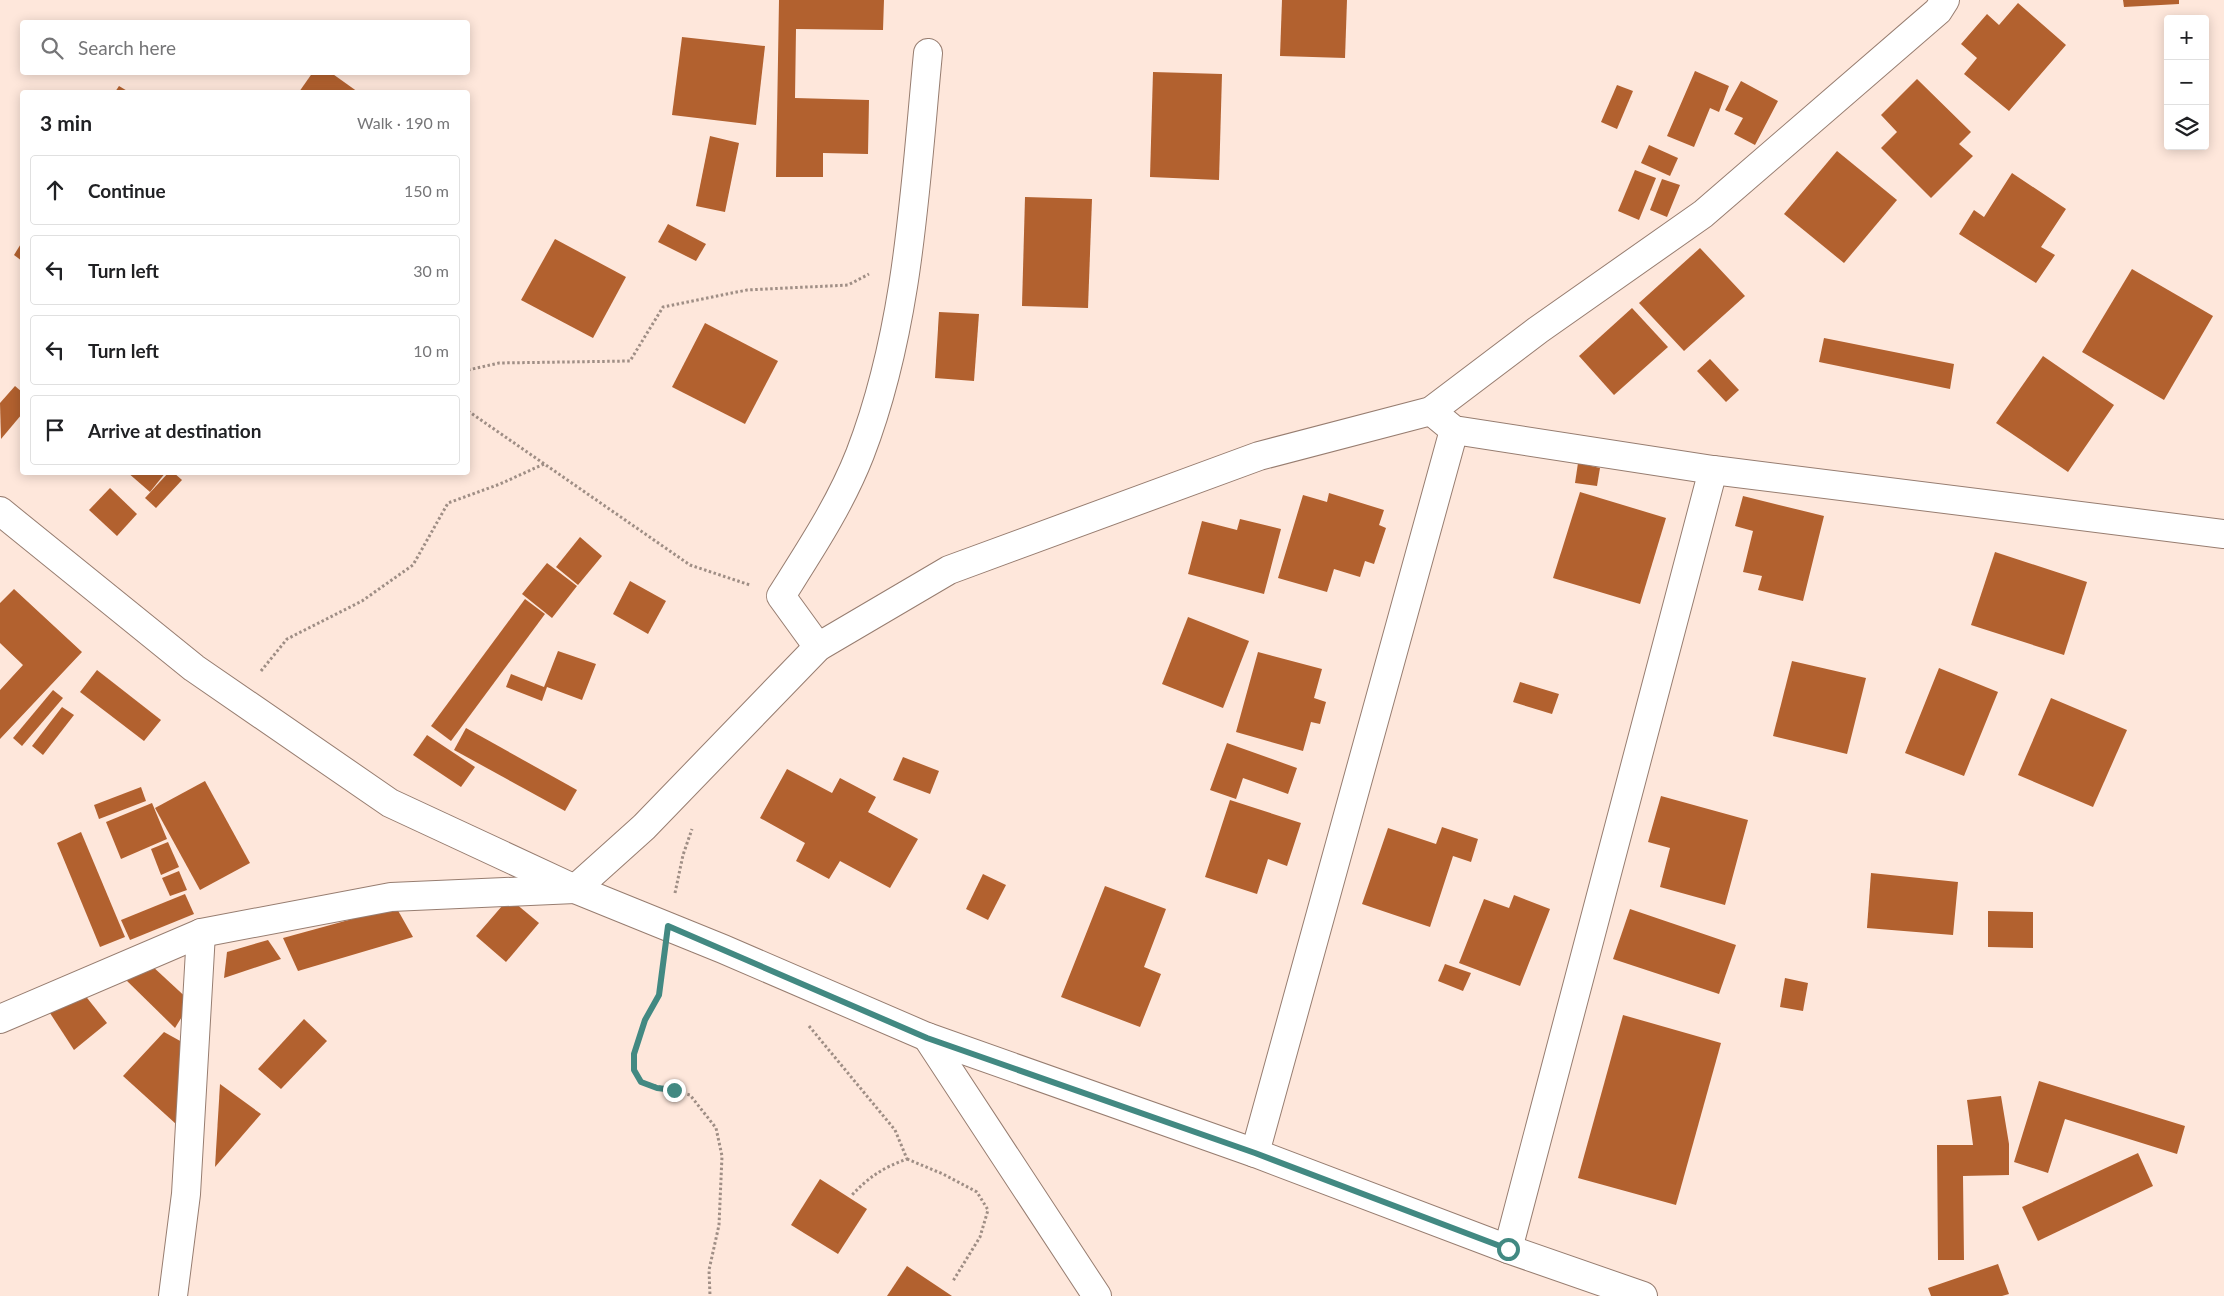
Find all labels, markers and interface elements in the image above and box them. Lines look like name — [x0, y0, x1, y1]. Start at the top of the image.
map controls — [2164, 15, 2209, 150]
button: + — [2164, 15, 2209, 60]
search box — [20, 20, 470, 75]
icon: search — [38, 34, 66, 62]
text: Search here — [78, 36, 176, 59]
button: − — [2164, 60, 2209, 105]
button: layers — [2164, 105, 2209, 150]
text: 3 min — [40, 110, 92, 135]
text: Walk · 190 m — [357, 113, 450, 132]
icon: ahead — [41, 176, 69, 204]
text: Continue — [88, 179, 166, 202]
text: 150 m — [404, 181, 449, 200]
icon: left — [41, 256, 69, 284]
text: Turn left — [88, 259, 159, 282]
text: 30 m — [413, 261, 449, 280]
icon: left — [41, 336, 69, 364]
text: Turn left — [88, 339, 159, 362]
text: 10 m — [413, 341, 449, 360]
icon: arrive — [41, 416, 69, 444]
text: Arrive at destination — [88, 419, 261, 442]
route end — [663, 1079, 686, 1102]
route start — [1497, 1238, 1520, 1261]

